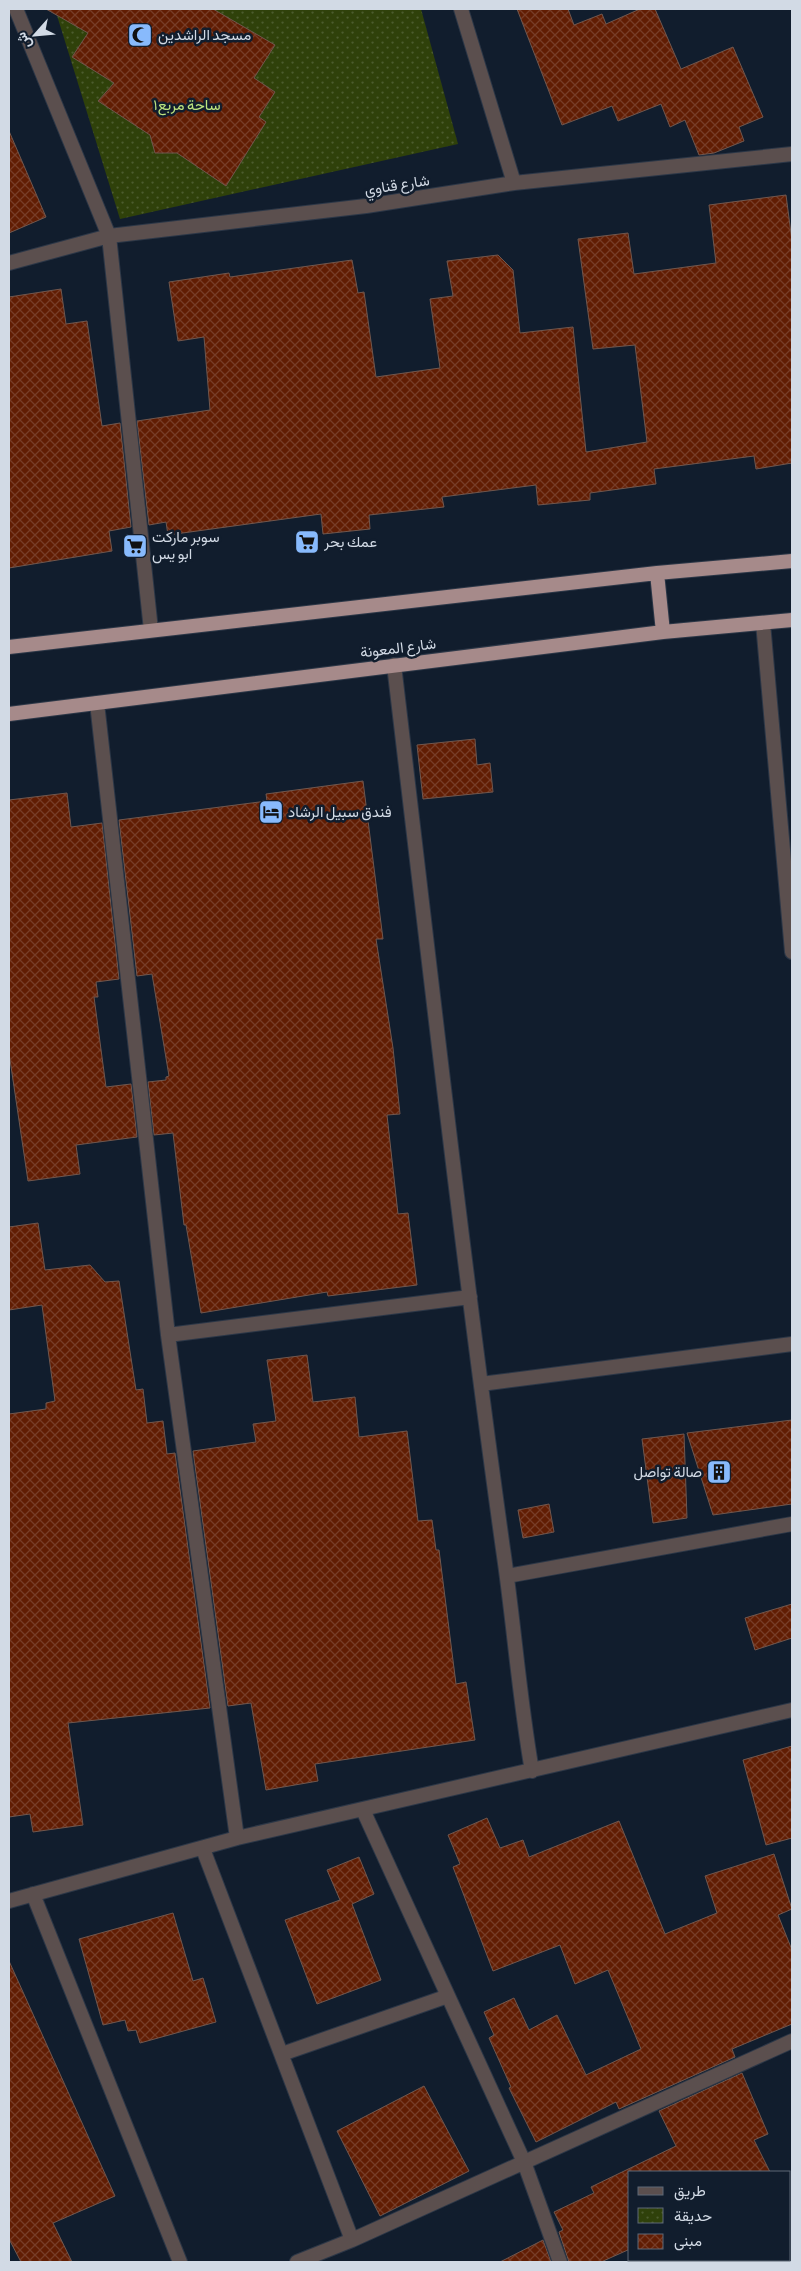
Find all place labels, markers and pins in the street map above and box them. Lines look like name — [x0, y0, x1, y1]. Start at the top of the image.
mosque icon: مسجد الراشدين — [127, 22, 153, 48]
place label: مسجد الراشدين — [158, 28, 251, 45]
supermarket icon: عمك بحر — [294, 529, 320, 555]
place label: سوبر ماركت ابو يس — [152, 530, 220, 564]
supermarket icon: سوبر ماركت ابو يس — [122, 533, 148, 559]
place label: عمك بحر — [323, 535, 377, 551]
hotel icon: فندق سبيل الرشاد — [258, 799, 284, 825]
place label: فندق سبيل الرشاد — [288, 805, 392, 821]
building icon: صالة تواصل — [706, 1459, 732, 1485]
place label: صالة تواصل — [634, 1465, 702, 1481]

